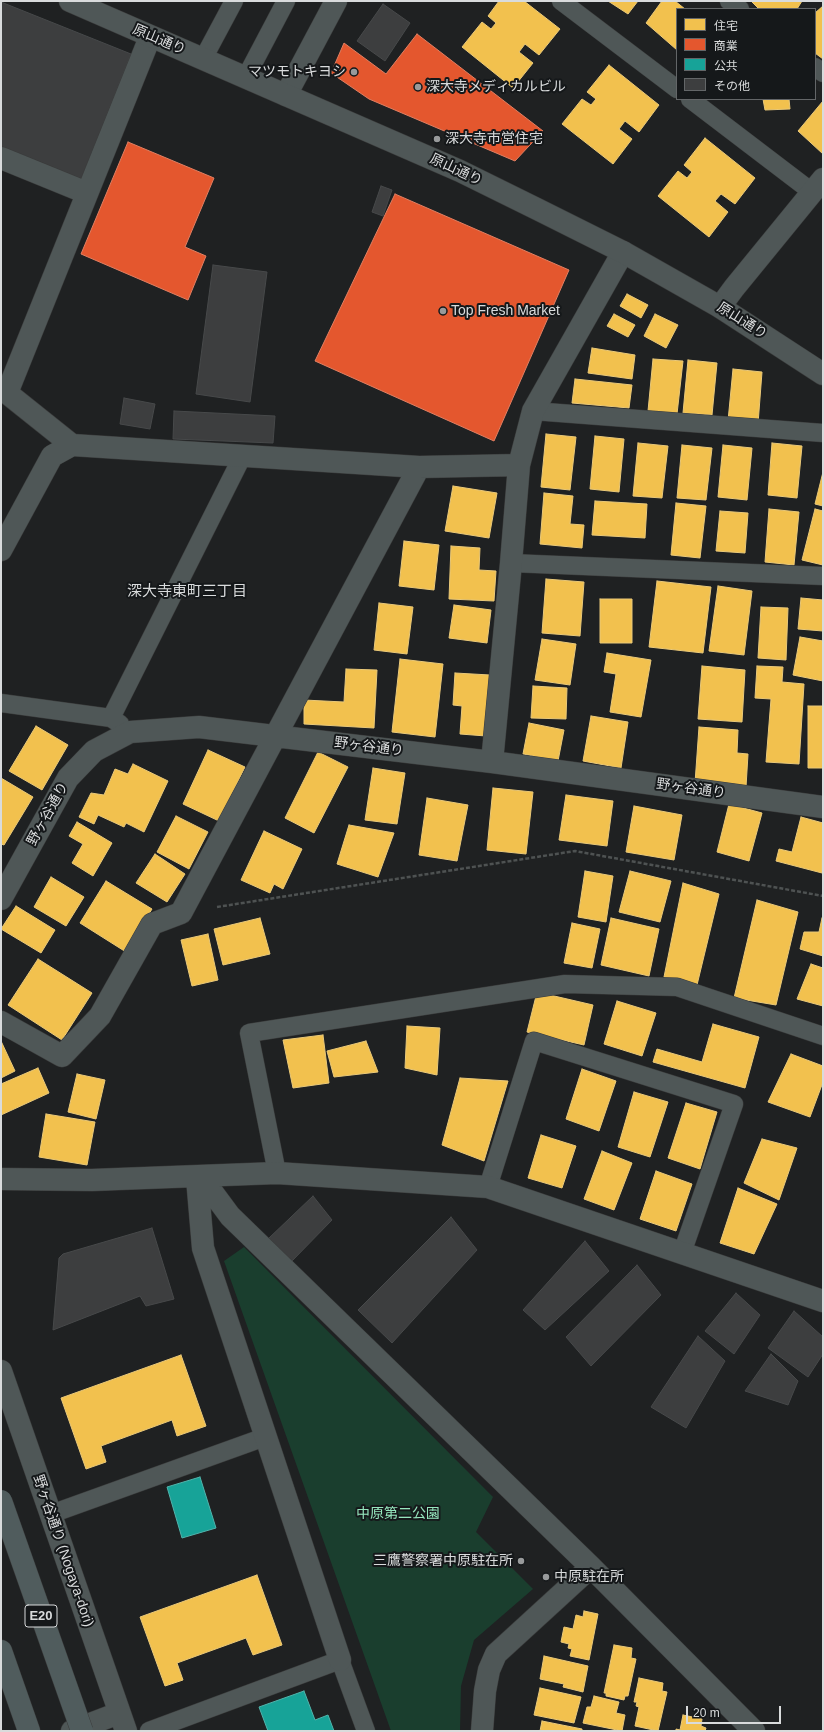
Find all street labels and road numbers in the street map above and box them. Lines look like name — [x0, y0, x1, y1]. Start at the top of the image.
street label: 原山通り — [130, 21, 188, 59]
street label: 原山通り — [427, 151, 485, 189]
street label: 原山通り — [714, 299, 770, 343]
street label: 野ヶ谷通り — [333, 734, 405, 760]
street label: 野ヶ谷通り — [655, 776, 727, 802]
street label: 野ヶ谷通り — [24, 779, 72, 849]
street label: 野ヶ谷通り (Nogaya-dori) — [29, 1473, 97, 1629]
road number: E20 — [25, 1605, 57, 1627]

